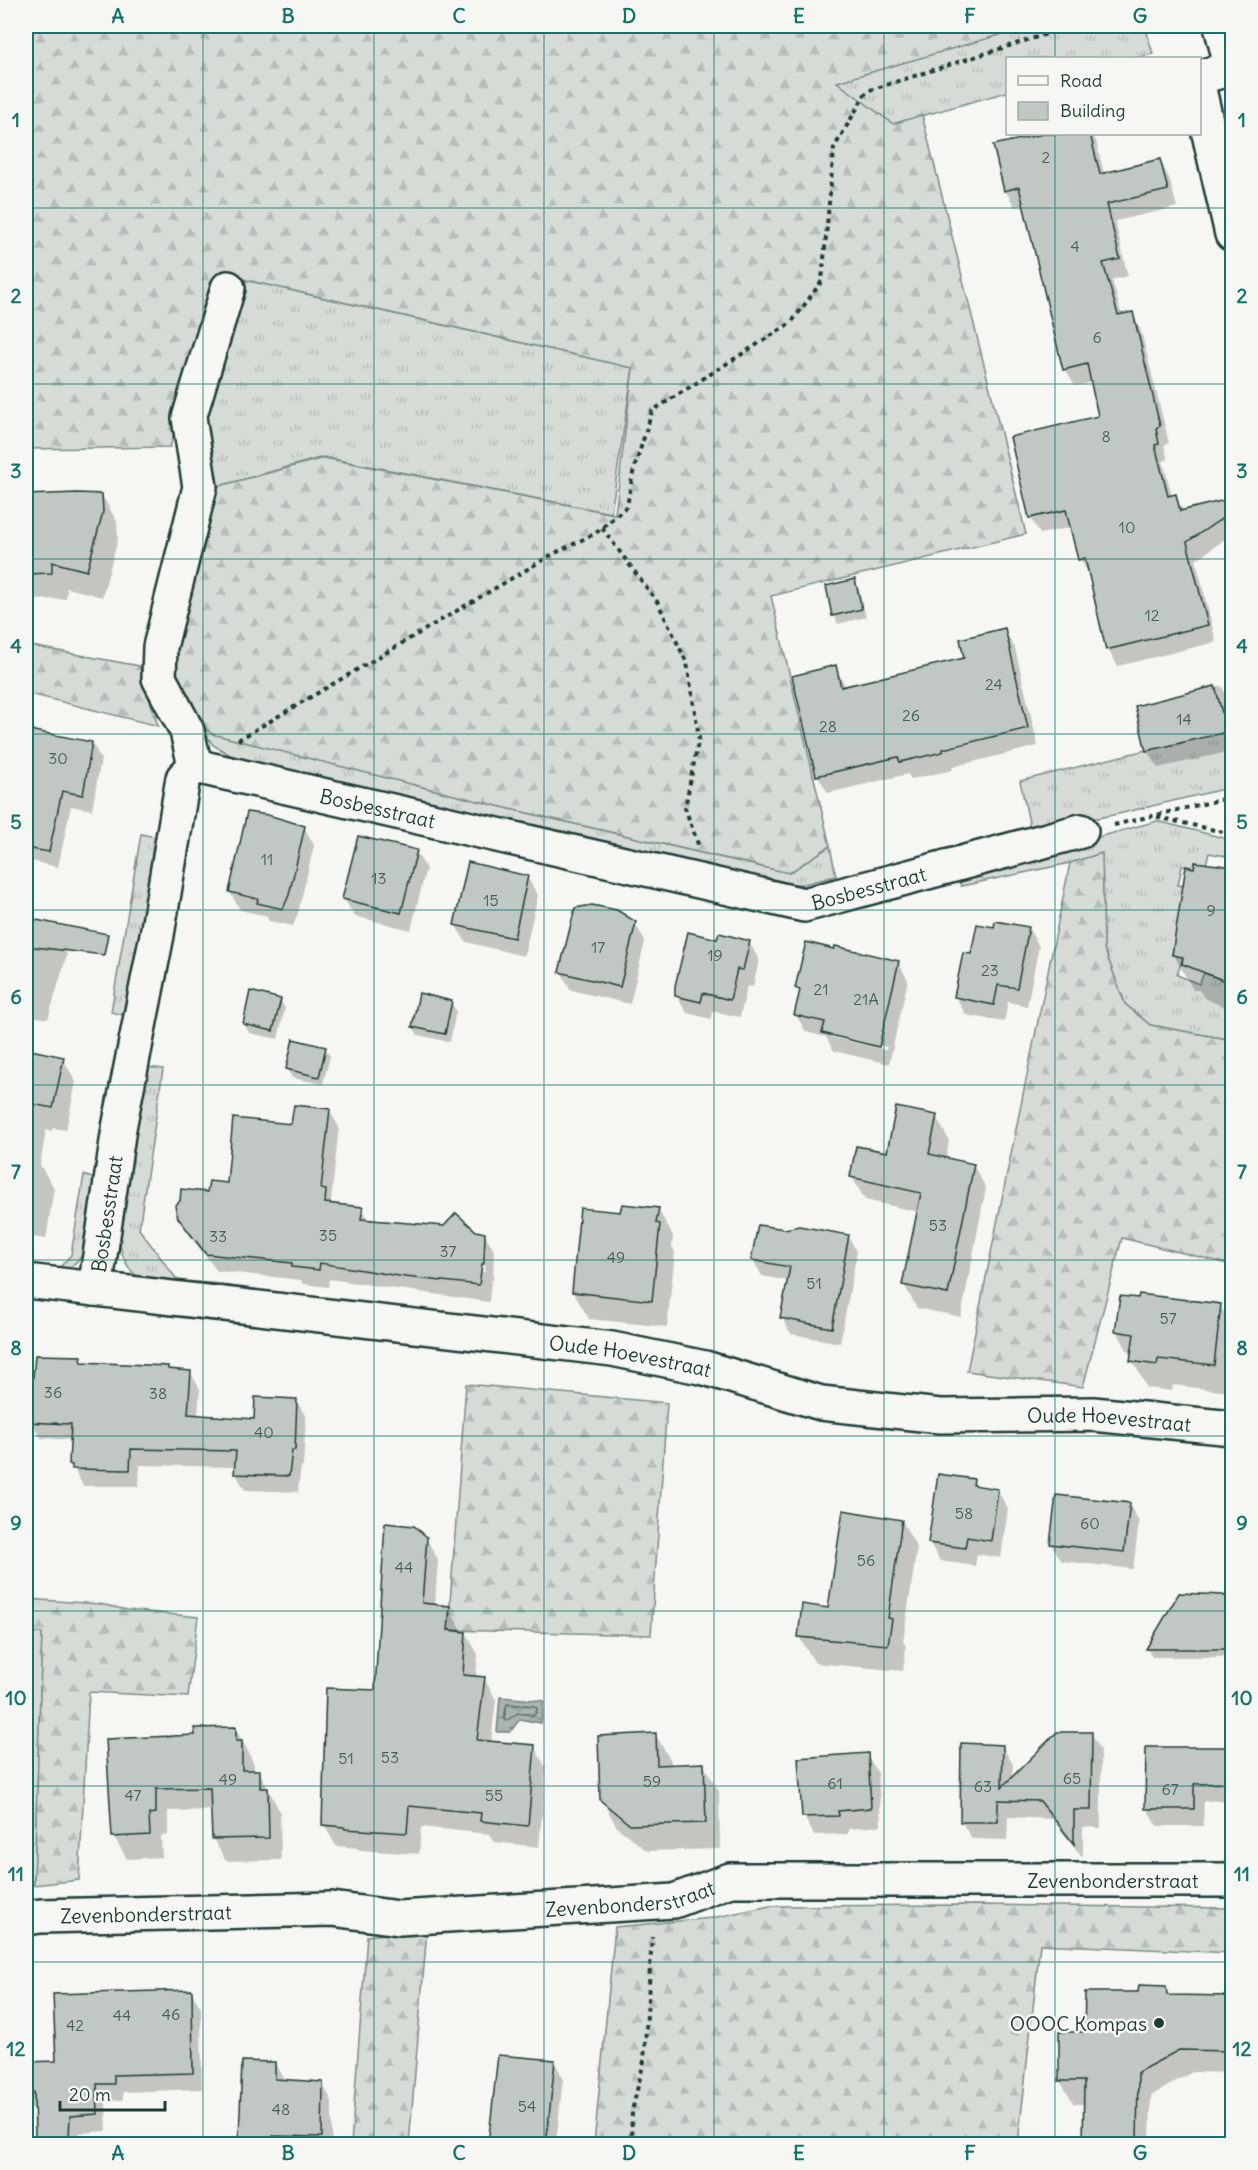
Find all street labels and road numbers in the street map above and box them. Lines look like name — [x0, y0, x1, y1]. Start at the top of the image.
street label: Bosbesstraat — [318, 782, 438, 833]
street label: Bosbesstraat — [808, 860, 929, 915]
street label: Bosbesstraat — [85, 1154, 127, 1274]
street label: Oude Hoevestraat — [548, 1329, 715, 1382]
street label: Oude Hoevestraat — [1027, 1401, 1193, 1436]
street label: Zevenbonderstraat — [1027, 1868, 1199, 1893]
street label: Zevenbonderstraat — [544, 1874, 718, 1921]
street label: Zevenbonderstraat — [60, 1899, 232, 1928]

